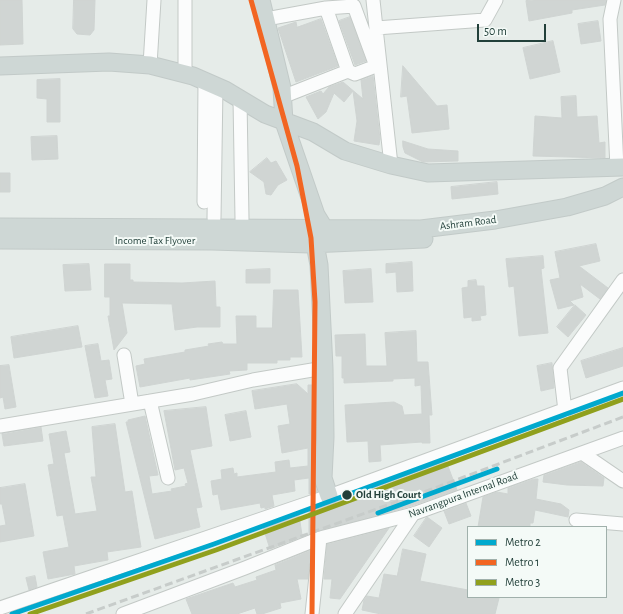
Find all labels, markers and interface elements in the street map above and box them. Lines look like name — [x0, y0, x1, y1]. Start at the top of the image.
scale bar — [479, 16, 548, 42]
text: 50 m — [484, 25, 507, 37]
street label: Ashram Road — [439, 213, 497, 233]
street label: Income Tax Flyover — [115, 234, 195, 248]
street label: Navrangpura Internal Road — [407, 469, 519, 521]
marker: Old High Court — [340, 488, 354, 502]
place label: Old High Court — [356, 488, 421, 502]
legend — [467, 526, 607, 598]
text: Metro 2 — [505, 536, 541, 548]
text: Metro 1 — [505, 556, 539, 568]
text: Metro 3 — [505, 576, 540, 588]

